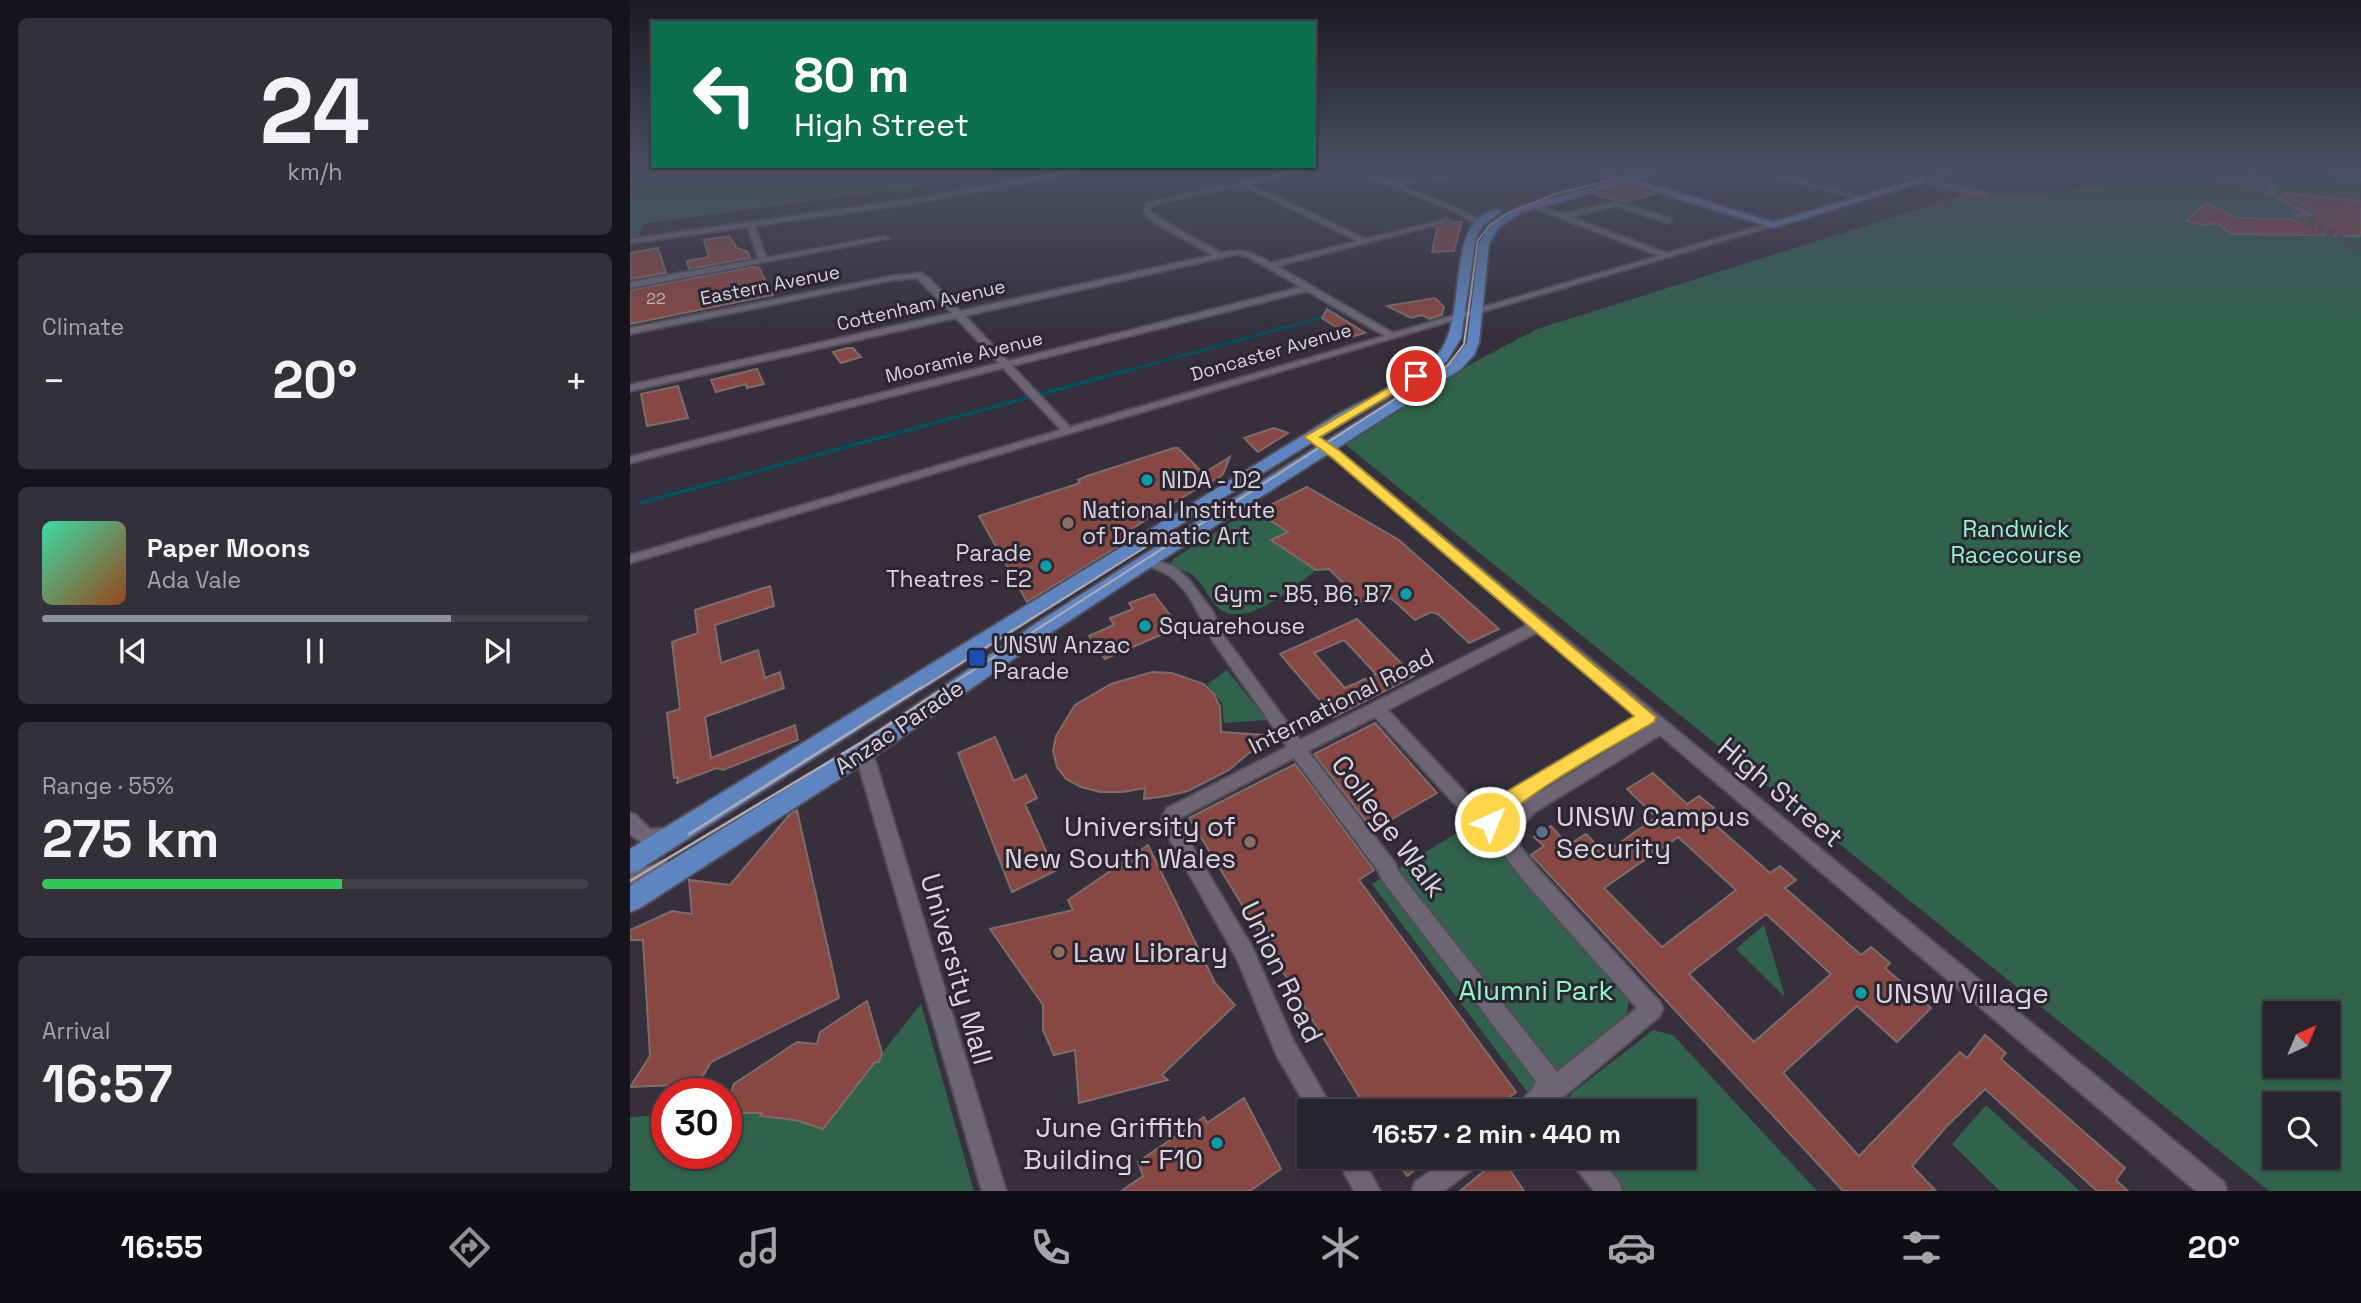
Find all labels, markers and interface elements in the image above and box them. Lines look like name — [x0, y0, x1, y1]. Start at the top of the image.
text: 80 m — [794, 44, 909, 106]
icon: left — [679, 49, 770, 140]
text: 24 — [260, 53, 370, 170]
text: High Street — [794, 105, 969, 145]
text: km/h — [288, 157, 342, 187]
street label: Eastern Avenue — [698, 259, 842, 311]
street label: Cottenham Avenue — [834, 273, 1008, 337]
house number: 22 — [646, 288, 666, 309]
text: Climate — [42, 312, 124, 342]
street label: Doncaster Avenue — [1188, 317, 1354, 387]
street label: Mooramie Avenue — [883, 325, 1045, 389]
pin — [1386, 346, 1446, 406]
text: 20° — [272, 347, 358, 413]
text: − — [42, 357, 66, 405]
text: + — [564, 357, 588, 405]
icon: arrive — [1397, 357, 1435, 395]
place label: NIDA - D2 — [1161, 465, 1261, 495]
marker: NIDA - D2 — [1139, 472, 1155, 488]
place label: National Institute of Dramatic Art — [1082, 495, 1275, 551]
park label: Randwick Racecourse — [1950, 514, 2082, 570]
marker: National Institute of Dramatic Art — [1060, 515, 1076, 531]
text: Paper Moons — [147, 531, 310, 565]
place label: Parade Theatres - E2 — [886, 538, 1032, 594]
marker: Parade Theatres - E2 — [1038, 558, 1054, 574]
text: Ada Vale — [147, 565, 241, 595]
place label: Gym - B5, B6, B7 — [1214, 579, 1392, 609]
marker: Gym - B5, B6, B7 — [1398, 586, 1414, 602]
place label: Squarehouse — [1159, 611, 1305, 641]
marker: Squarehouse — [1137, 618, 1153, 634]
place label: UNSW Anzac Parade — [993, 630, 1130, 686]
icon: previous — [114, 632, 152, 670]
icon: pause — [296, 632, 334, 670]
icon: next — [478, 632, 516, 670]
street label: International Road — [1243, 641, 1439, 761]
marker: UNSW Anzac Parade — [967, 648, 987, 668]
street label: Anzac Parade — [829, 673, 969, 781]
street label: High Street — [1711, 729, 1851, 855]
street label: College Walk — [1324, 748, 1454, 904]
text: Range · 55% — [42, 771, 174, 801]
position arrow — [1453, 785, 1527, 859]
place label: UNSW Campus Security — [1556, 798, 1750, 866]
text: 275 km — [42, 806, 219, 872]
place label: University of New South Wales — [1004, 808, 1236, 876]
marker: UNSW Campus Security — [1534, 824, 1550, 840]
marker: University of New South Wales — [1242, 834, 1258, 850]
street label: University Mall — [913, 869, 1001, 1069]
street label: Union Road — [1232, 895, 1332, 1049]
place label: Law Library — [1073, 934, 1228, 970]
marker: Law Library — [1051, 944, 1067, 960]
park label: Alumni Park — [1458, 972, 1614, 1008]
place label: UNSW Village — [1875, 975, 2049, 1011]
marker: UNSW Village — [1853, 985, 1869, 1001]
north arrow — [2263, 1001, 2340, 1078]
map controls — [2263, 1001, 2340, 1169]
text: Arrival — [42, 1016, 110, 1046]
text: 16:57 — [42, 1051, 173, 1117]
speed limit sign: 30 — [651, 1078, 742, 1169]
button: search — [2263, 1092, 2340, 1169]
place label: June Griffith Building - F10 — [1023, 1109, 1203, 1177]
text: 16:57 · 2 min · 440 m — [1372, 1117, 1621, 1151]
marker: June Griffith Building - F10 — [1209, 1135, 1225, 1151]
icon: directions — [445, 1223, 494, 1272]
icon: music — [735, 1223, 784, 1272]
icon: phone — [1026, 1223, 1075, 1272]
icon: climate — [1316, 1223, 1365, 1272]
icon: car — [1607, 1223, 1656, 1272]
icon: filters — [1897, 1223, 1946, 1272]
text: 16:55 — [121, 1227, 203, 1267]
text: 20° — [2188, 1227, 2240, 1267]

